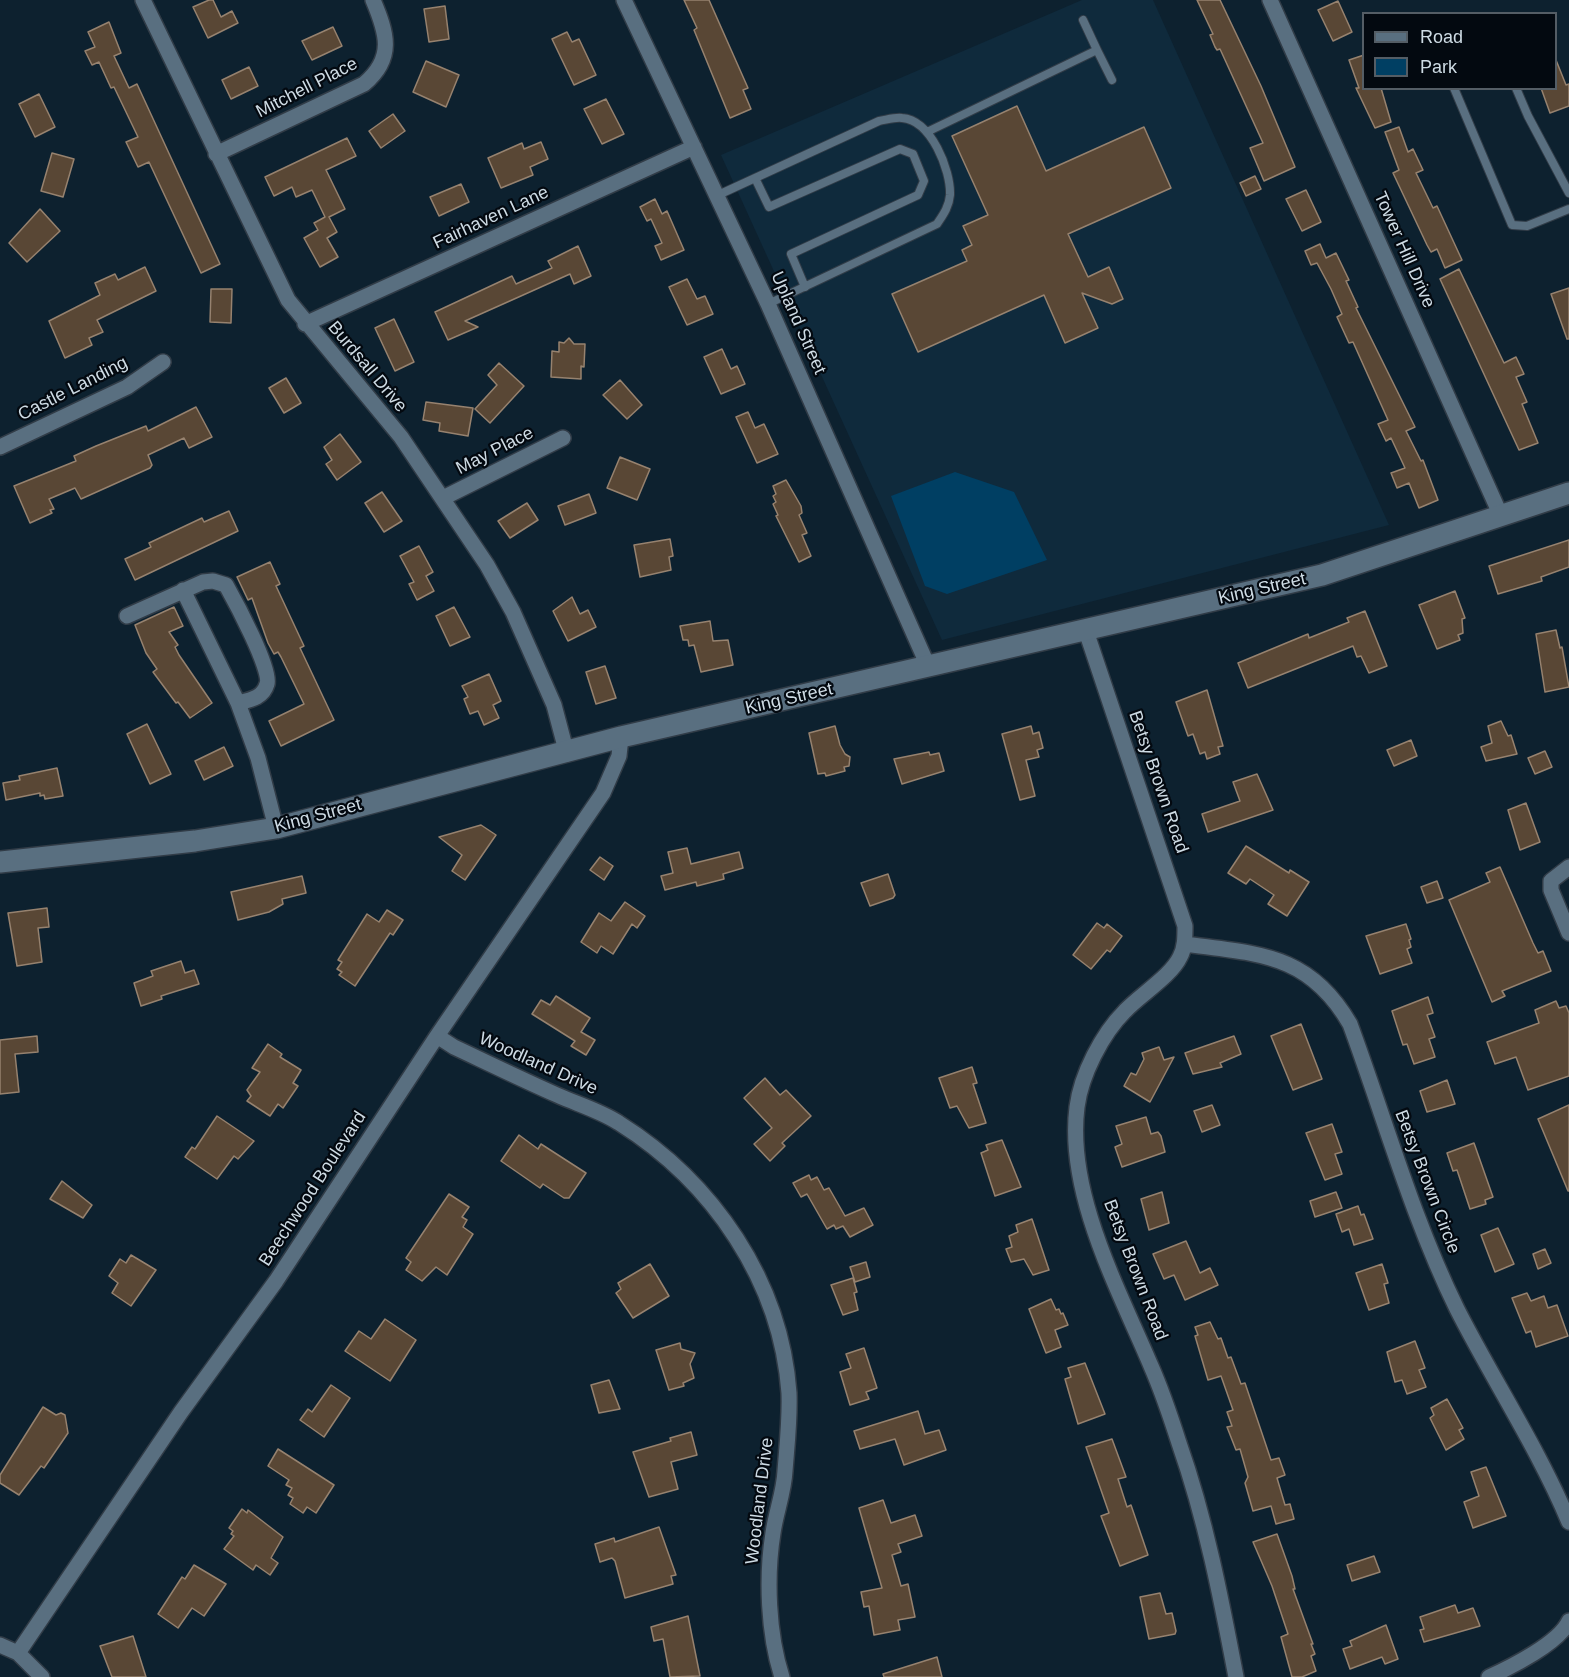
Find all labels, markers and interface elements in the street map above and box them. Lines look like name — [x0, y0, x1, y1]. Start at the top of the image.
legend — [1362, 12, 1557, 90]
text: Road — [1420, 27, 1463, 47]
street label: Mitchell Place — [253, 53, 361, 123]
text: Park — [1420, 57, 1457, 77]
street label: Fairhaven Lane — [430, 182, 552, 254]
street label: Tower Hill Drive — [1369, 189, 1439, 311]
street label: Upland Street — [766, 268, 830, 378]
street label: Burdsall Drive — [323, 317, 411, 417]
street label: Castle Landing — [15, 352, 131, 426]
street label: May Place — [453, 422, 537, 480]
street label: King Street — [1216, 568, 1308, 610]
street label: King Street — [743, 678, 835, 720]
street label: Betsy Brown Road — [1124, 708, 1192, 856]
street label: King Street — [272, 794, 364, 838]
street label: Woodland Drive — [475, 1028, 601, 1100]
street label: Betsy Brown Circle — [1390, 1107, 1464, 1257]
street label: Beechwood Boulevard — [255, 1108, 371, 1270]
street label: Betsy Brown Road — [1098, 1197, 1172, 1343]
street label: Woodland Drive — [741, 1436, 779, 1566]

